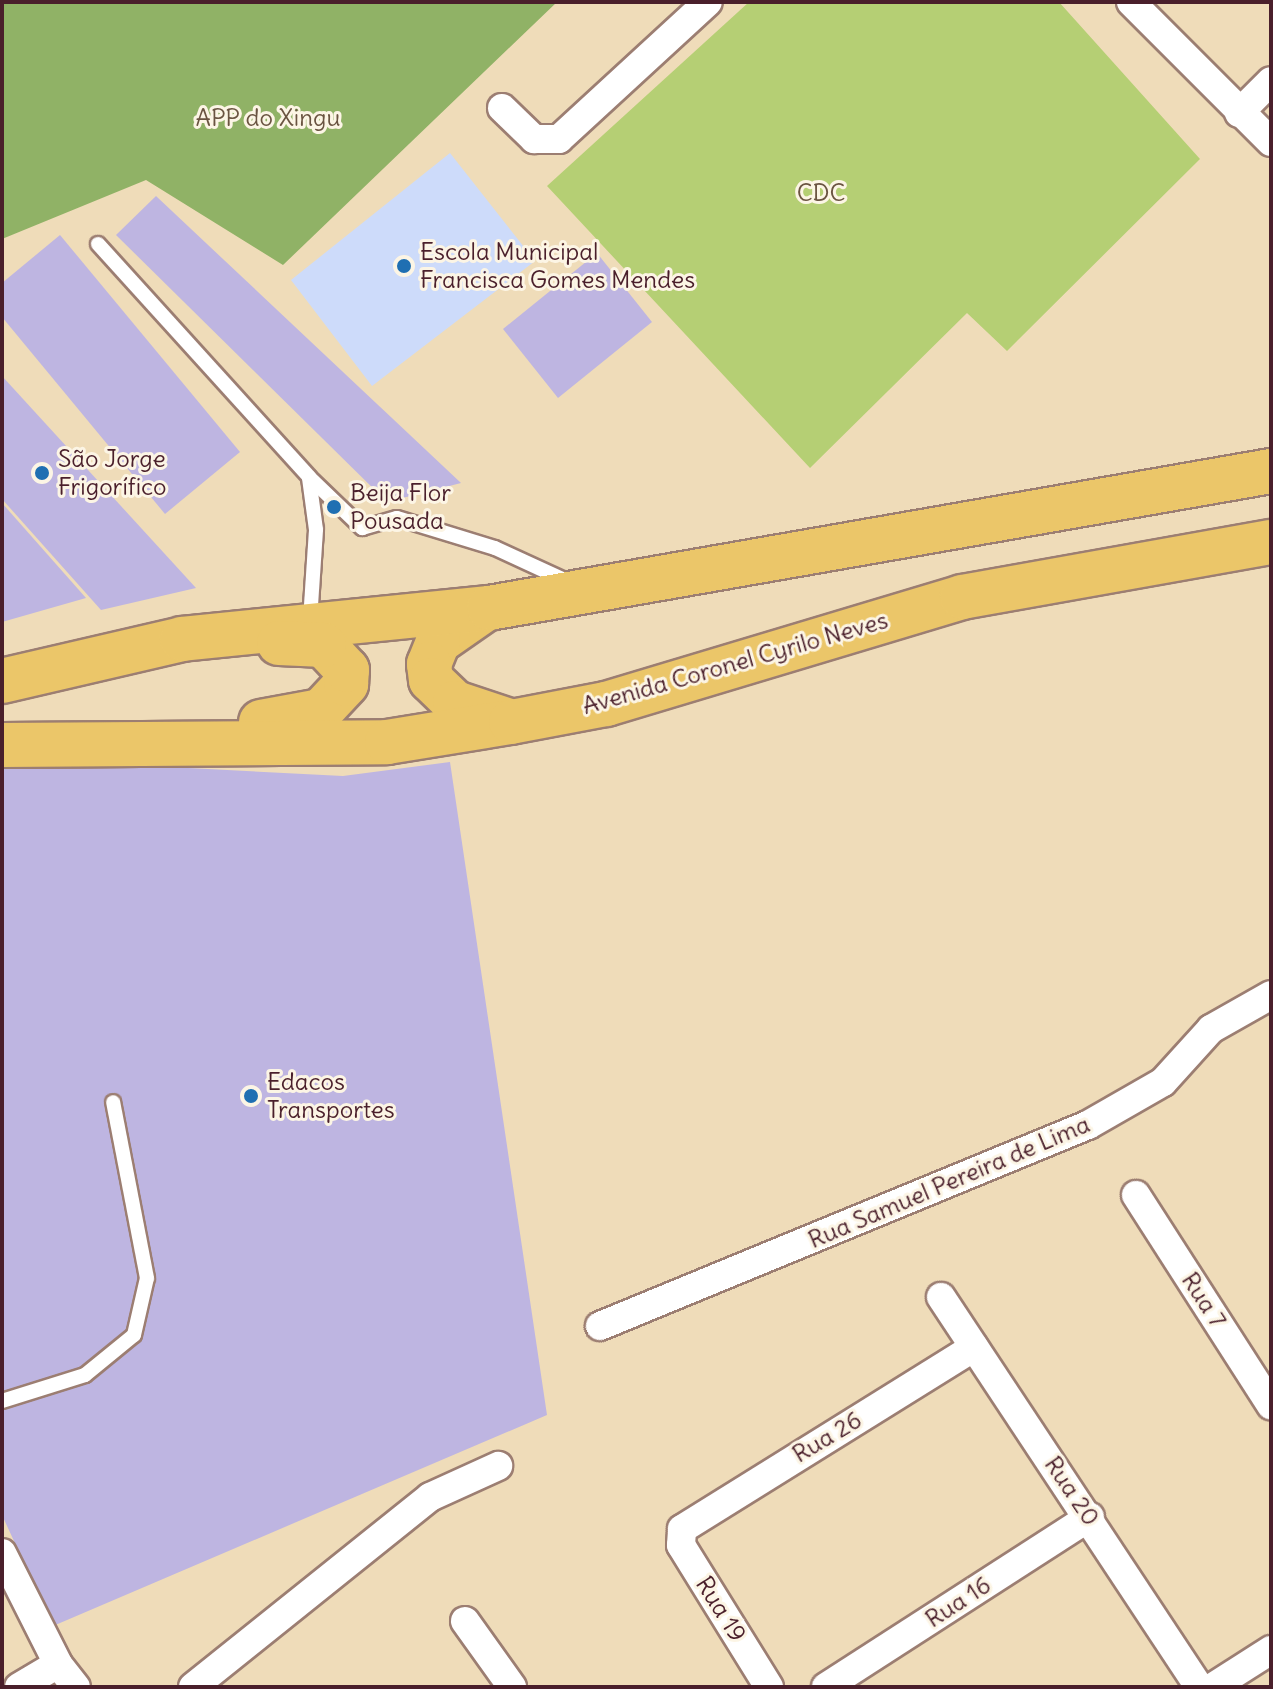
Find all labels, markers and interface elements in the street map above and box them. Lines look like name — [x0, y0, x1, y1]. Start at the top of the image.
park label: APP do Xingu — [196, 104, 340, 132]
park label: CDC — [797, 179, 845, 207]
place label: Escola Municipal Francisca Gomes Mendes — [420, 238, 695, 294]
marker: Escola Municipal Francisca Gomes Mendes — [395, 257, 413, 275]
place label: São Jorge Frigorífico — [58, 445, 167, 501]
marker: São Jorge Frigorífico — [33, 464, 51, 482]
place label: Beija Flor Pousada — [350, 479, 451, 535]
marker: Beija Flor Pousada — [325, 498, 343, 516]
street label: Avenida Coronel Cyrilo Neves — [579, 606, 891, 720]
place label: Edacos Transportes — [267, 1068, 395, 1124]
marker: Edacos Transportes — [242, 1087, 260, 1105]
street label: Rua Samuel Pereira de Lima — [804, 1110, 1094, 1254]
street label: Rua 7 — [1176, 1267, 1232, 1333]
street label: Rua 26 — [787, 1405, 867, 1469]
street label: Rua 20 — [1038, 1451, 1106, 1531]
street label: Rua 16 — [920, 1570, 996, 1634]
street label: Rua 19 — [690, 1571, 752, 1647]

